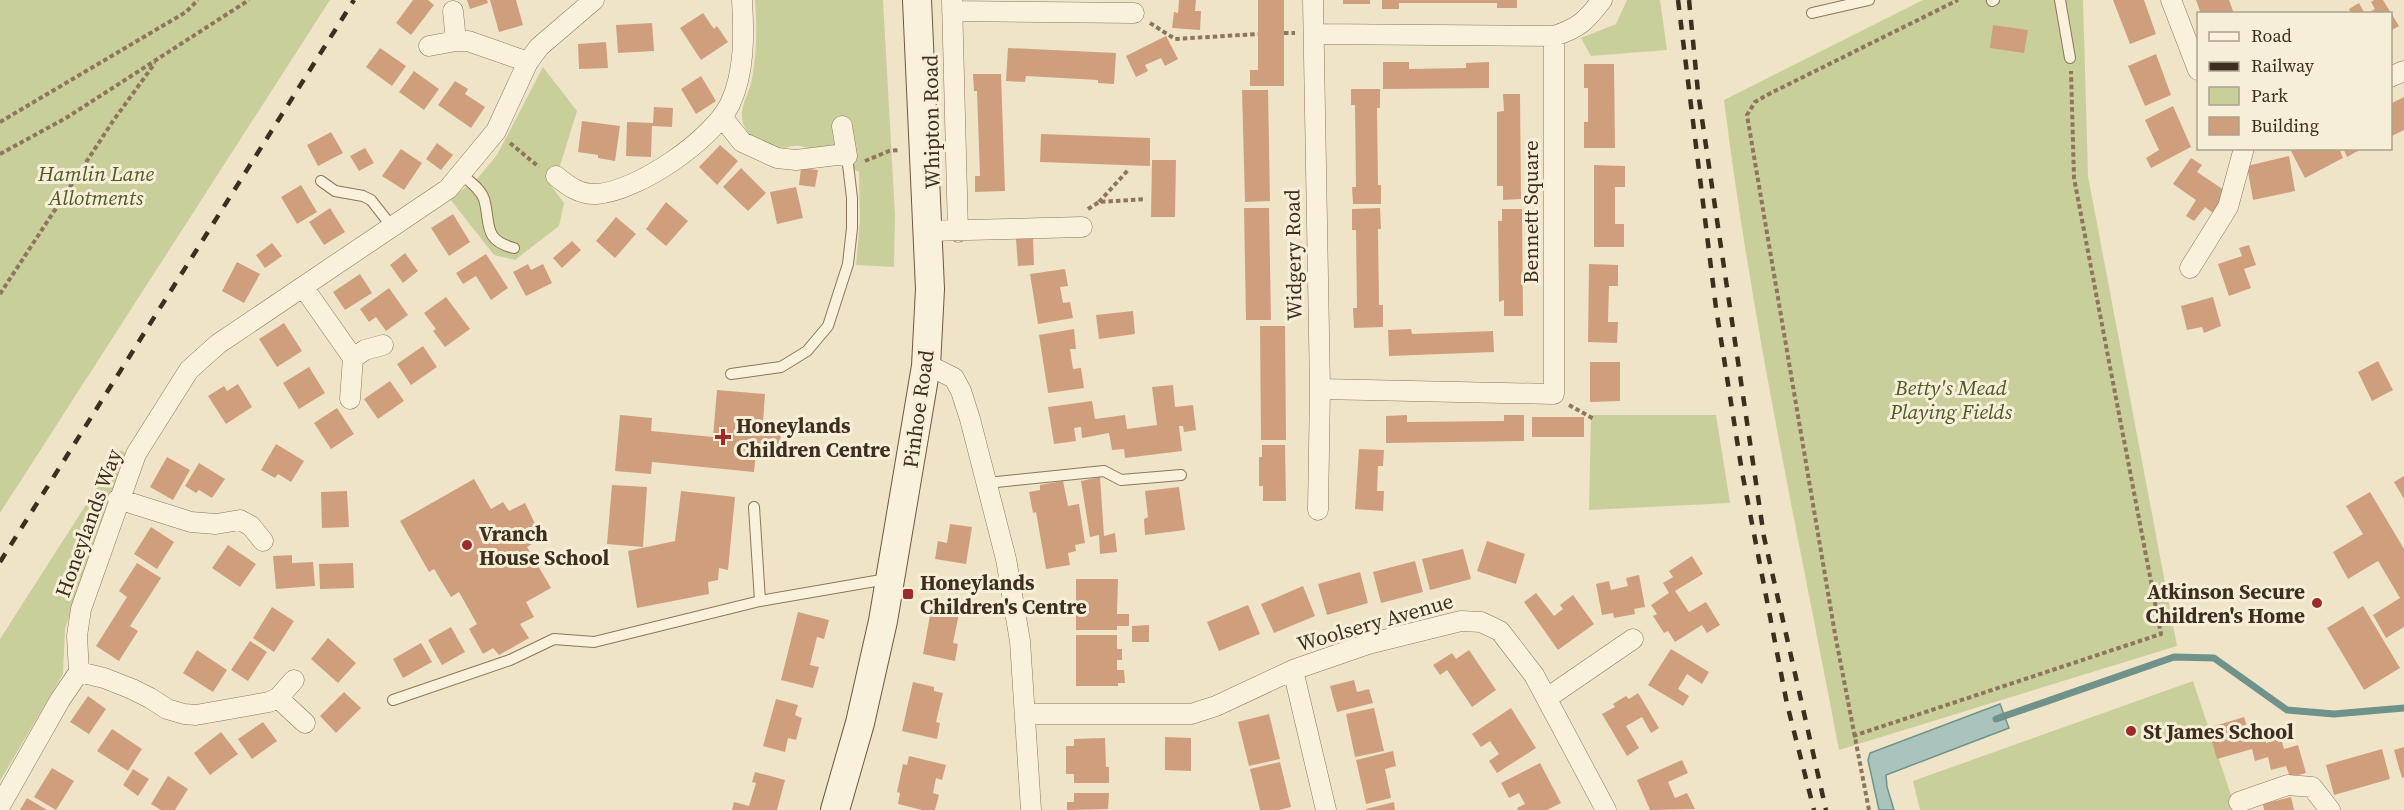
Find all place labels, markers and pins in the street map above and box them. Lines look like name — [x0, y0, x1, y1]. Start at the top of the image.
place label: Honeylands Children Centre — [736, 411, 890, 464]
marker: Honeylands Children Centre — [714, 428, 732, 446]
place label: Vranch House School — [479, 519, 610, 572]
marker: Vranch House School — [460, 538, 474, 552]
place label: Honeylands Children's Centre — [920, 568, 1087, 621]
place label: Atkinson Secure Children's Home — [2146, 577, 2305, 630]
marker: Honeylands Children's Centre — [901, 587, 915, 601]
marker: Atkinson Secure Children's Home — [2310, 596, 2324, 610]
place label: St James School — [2143, 717, 2294, 746]
marker: St James School — [2124, 724, 2138, 738]

